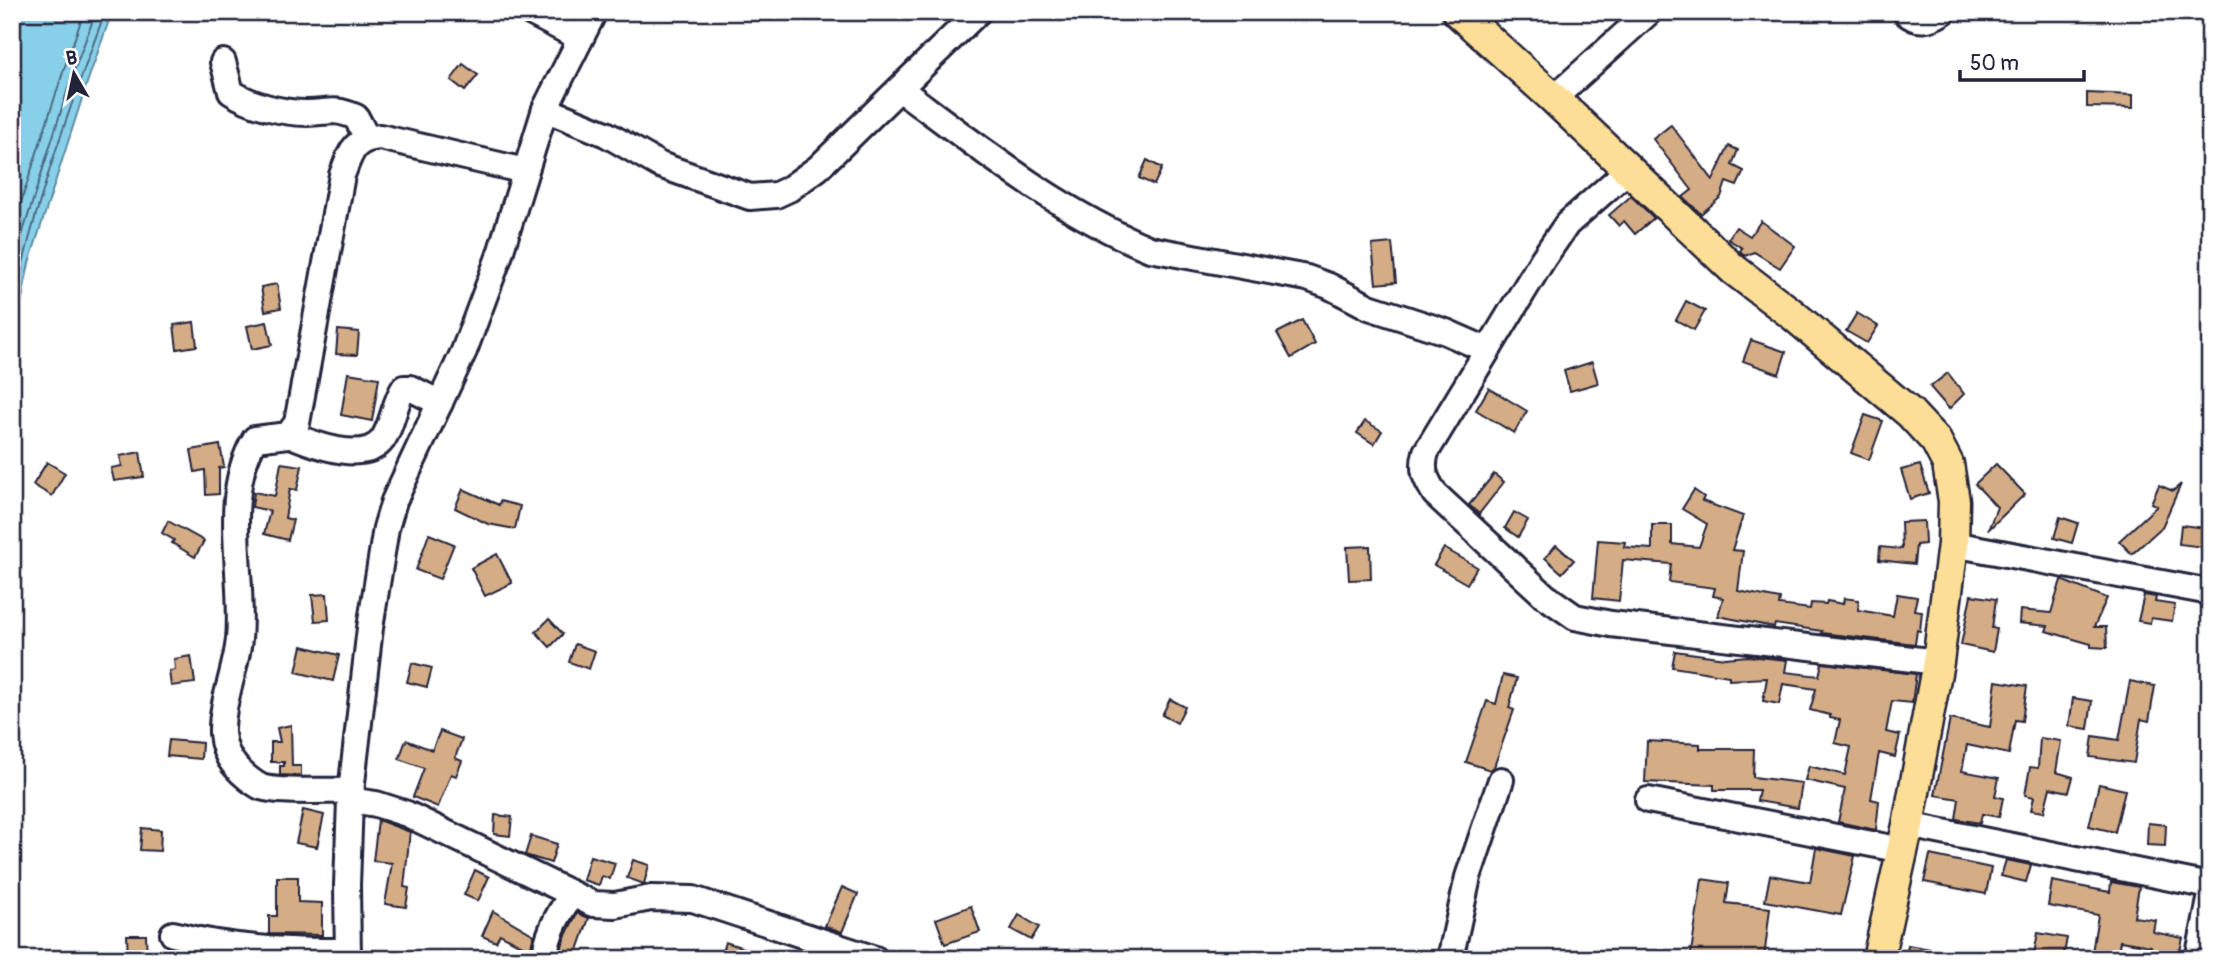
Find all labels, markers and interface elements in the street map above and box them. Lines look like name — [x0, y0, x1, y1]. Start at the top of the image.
north arrow — [38, 38, 108, 108]
scale bar — [1960, 38, 2084, 82]
text: B — [64, 45, 79, 71]
text: 50 m — [1970, 50, 2019, 77]

